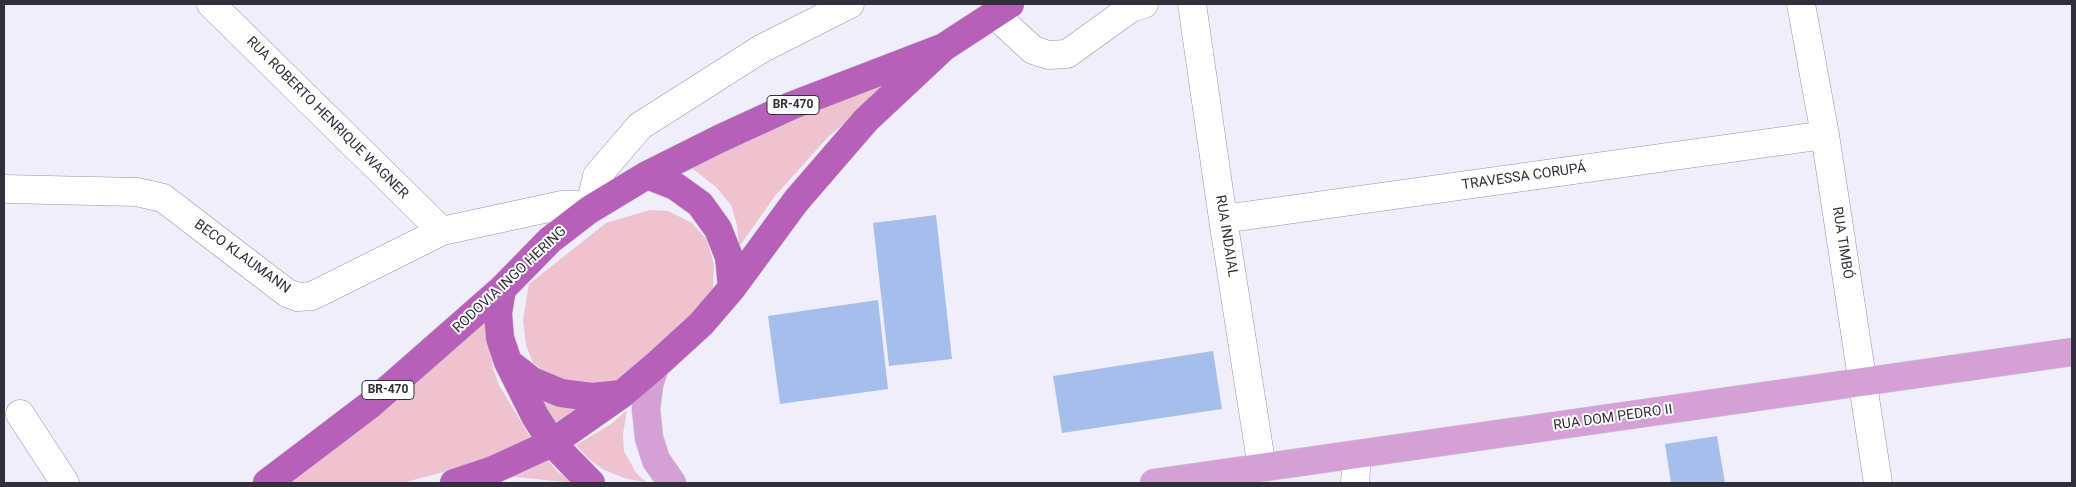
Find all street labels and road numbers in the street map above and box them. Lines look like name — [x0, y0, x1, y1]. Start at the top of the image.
street label: RUA ROBERTO HENRIQUE WAGNER — [242, 33, 412, 203]
road number: BR-470 — [767, 96, 819, 114]
street label: TRAVESSA CORUPÁ — [1461, 160, 1587, 194]
street label: RUA INDAIAL — [1211, 194, 1241, 278]
street label: RUA TIMBÓ — [1828, 206, 1856, 280]
street label: BECO KLAUMANN — [191, 216, 293, 298]
street label: RODOVIA INGO HERING — [450, 223, 570, 337]
road number: BR-470 — [362, 380, 414, 400]
street label: RUA DOM PEDRO II — [1552, 401, 1674, 435]

